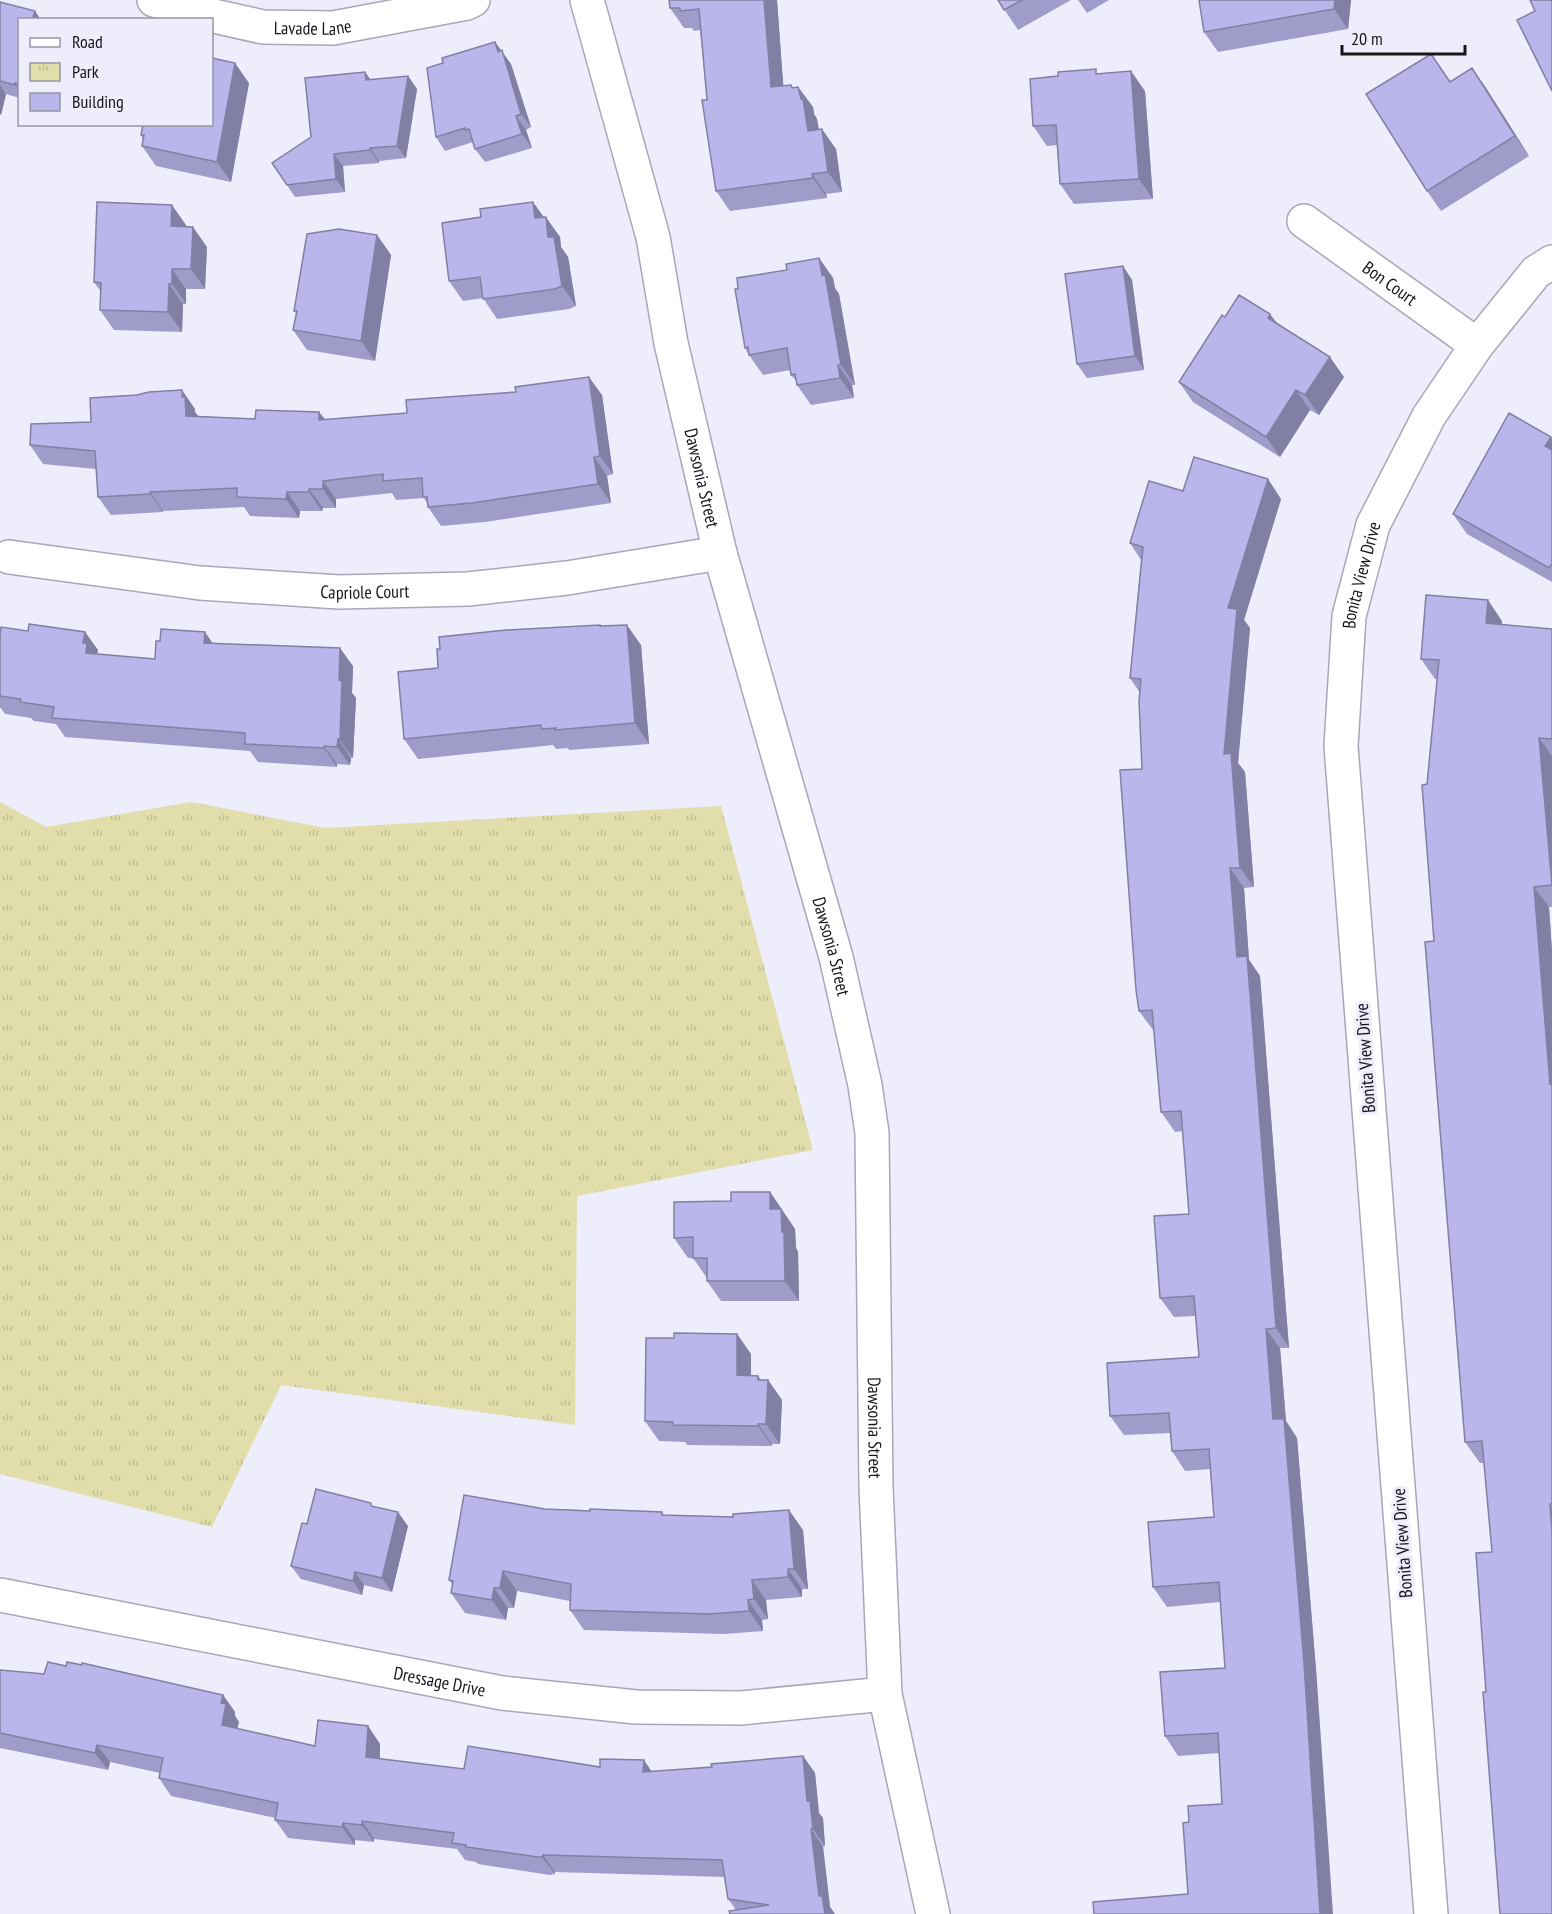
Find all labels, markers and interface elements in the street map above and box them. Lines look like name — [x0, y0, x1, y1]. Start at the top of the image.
street label: Lavade Lane — [274, 13, 353, 40]
legend — [18, 18, 213, 126]
scale bar — [1342, 18, 1465, 56]
text: 20 m — [1351, 27, 1383, 50]
text: Road — [72, 30, 103, 53]
text: Park — [72, 60, 99, 83]
text: Building — [72, 90, 124, 113]
street label: Bon Court — [1358, 255, 1422, 310]
street label: Dawsonia Street — [680, 426, 725, 530]
street label: Bonita View Drive — [1337, 519, 1385, 629]
street label: Capriole Court — [320, 579, 410, 604]
street label: Dawsonia Street — [808, 894, 856, 998]
street label: Bonita View Drive — [1350, 1002, 1380, 1114]
street label: Dawsonia Street — [863, 1377, 887, 1479]
street label: Bonita View Drive — [1387, 1487, 1417, 1599]
street label: Dressage Drive — [392, 1661, 488, 1701]

